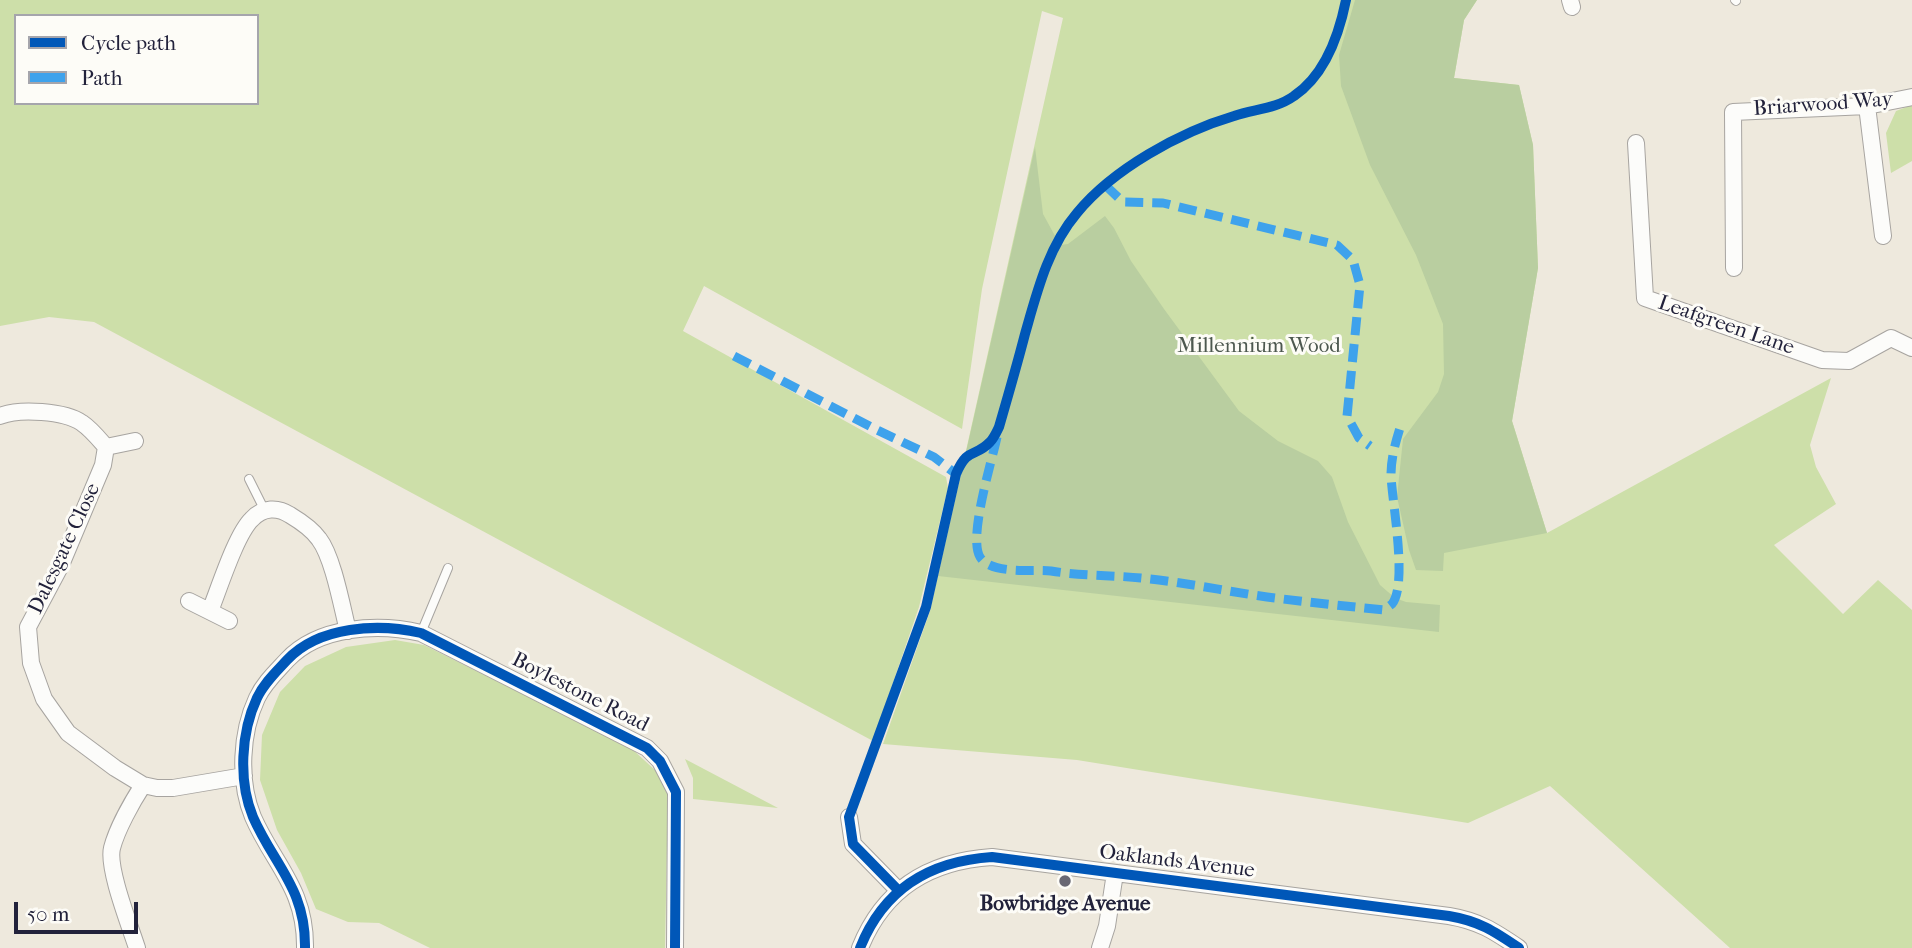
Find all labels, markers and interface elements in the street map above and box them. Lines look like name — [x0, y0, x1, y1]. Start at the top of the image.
legend — [14, 14, 259, 105]
text: Cycle path — [81, 31, 176, 55]
text: Path — [81, 66, 122, 90]
street label: Briarwood Way — [1752, 88, 1894, 122]
street label: Leafgreen Lane — [1655, 291, 1797, 361]
park label: Millennium Wood — [1177, 334, 1341, 360]
street label: Dalesgate Close — [24, 480, 106, 618]
street label: Boylestone Road — [507, 648, 653, 738]
street label: Oaklands Avenue — [1098, 840, 1256, 884]
marker: Bowbridge Avenue — [1057, 873, 1073, 889]
scale bar — [18, 888, 142, 932]
place label: Bowbridge Avenue — [980, 892, 1150, 918]
text: 50 m — [27, 902, 70, 926]

